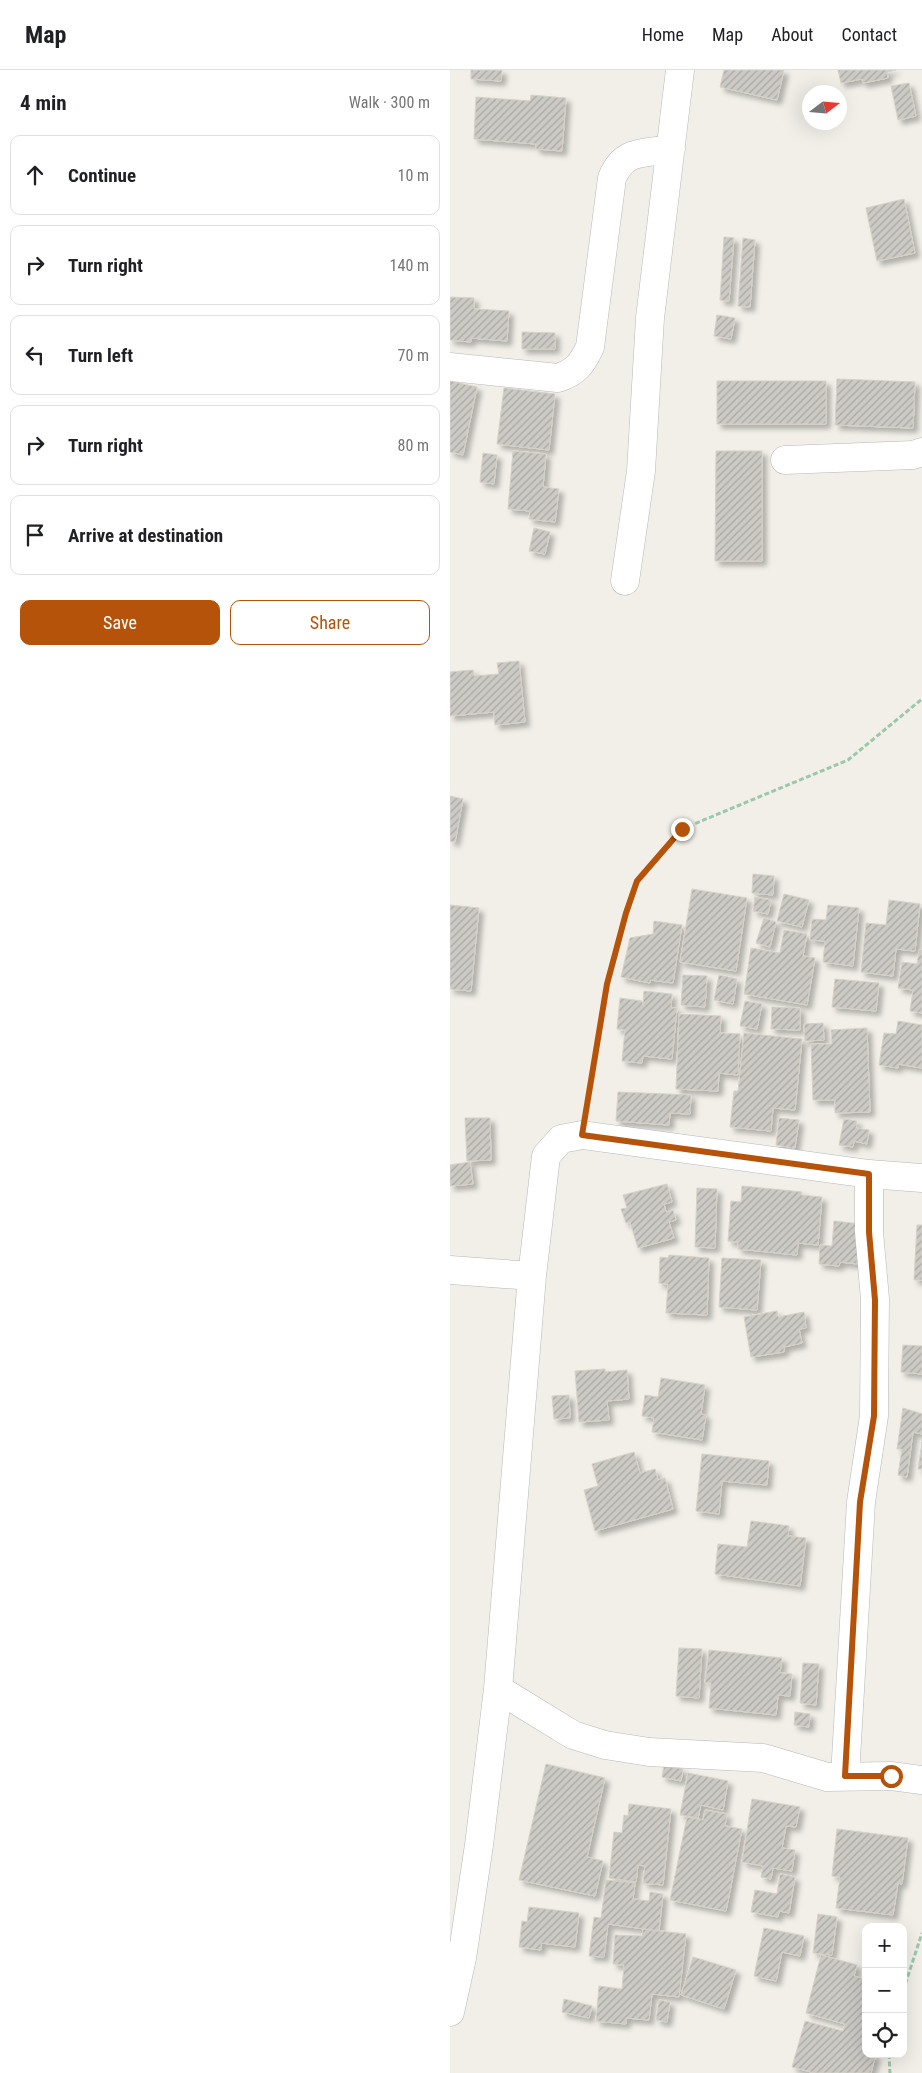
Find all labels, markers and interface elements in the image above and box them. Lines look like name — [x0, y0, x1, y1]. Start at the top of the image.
text: Map — [25, 21, 66, 49]
text: Home — [642, 24, 684, 45]
text: Map — [712, 24, 743, 45]
text: About — [771, 24, 813, 45]
text: Contact — [841, 24, 897, 45]
north arrow — [802, 85, 847, 130]
text: 4 min — [20, 91, 67, 115]
text: Walk · 300 m — [349, 93, 430, 112]
icon: ahead — [21, 161, 49, 189]
text: Continue — [68, 164, 136, 187]
text: 10 m — [397, 166, 429, 185]
icon: right — [21, 251, 49, 279]
text: Turn right — [68, 254, 143, 277]
text: 140 m — [390, 256, 429, 275]
icon: left — [21, 341, 49, 369]
text: Turn left — [68, 344, 133, 367]
text: 70 m — [397, 346, 429, 365]
icon: right — [21, 431, 49, 459]
text: Turn right — [68, 434, 143, 457]
text: 80 m — [397, 436, 429, 455]
icon: arrive — [21, 521, 49, 549]
text: Arrive at destination — [68, 524, 223, 547]
button: Save — [20, 600, 220, 645]
button: Share — [230, 600, 430, 645]
route end — [671, 818, 694, 841]
route start — [880, 1765, 903, 1788]
map controls — [862, 1923, 907, 2058]
button: + — [862, 1923, 907, 1968]
button: − — [862, 1968, 907, 2013]
button: locate — [862, 2013, 907, 2058]

